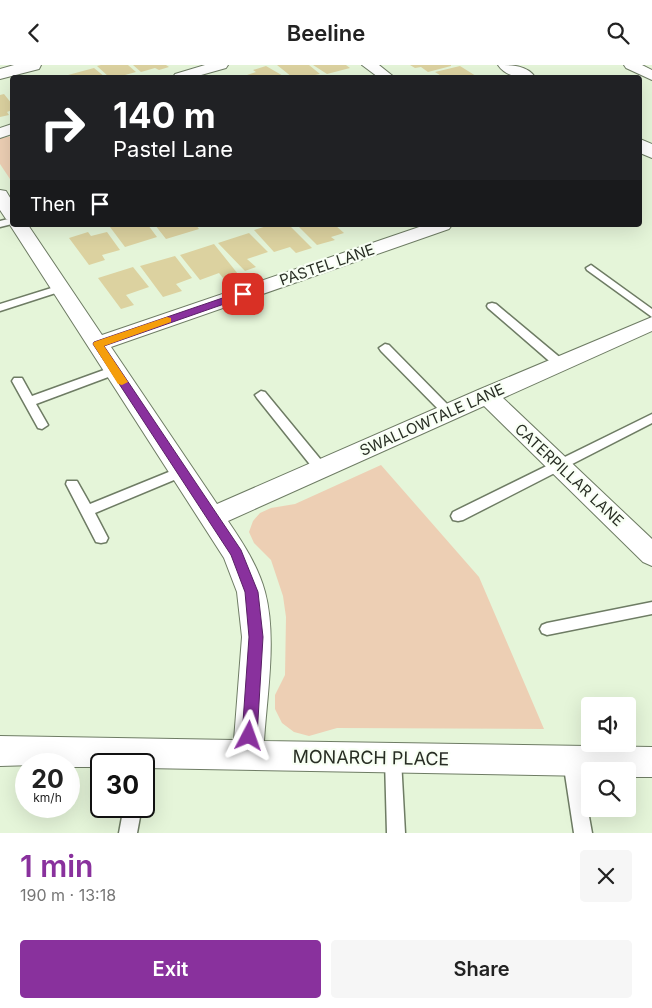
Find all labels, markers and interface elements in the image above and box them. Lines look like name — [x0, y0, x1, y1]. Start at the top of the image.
icon: back — [20, 19, 48, 47]
icon: search — [604, 19, 632, 47]
text: Beeline — [287, 20, 365, 46]
text: 140 m — [113, 94, 216, 136]
icon: right — [30, 95, 95, 160]
text: Pastel Lane — [113, 136, 233, 162]
icon: arrive — [86, 190, 114, 218]
text: Then — [30, 193, 76, 216]
street label: PASTEL LANE — [277, 239, 377, 290]
pin — [222, 273, 264, 315]
icon: arrive — [229, 280, 257, 308]
street label: SWALLOWTALE LANE — [357, 379, 507, 460]
street label: CATERPILLAR LANE — [511, 419, 628, 530]
map controls — [581, 697, 636, 817]
button: sound — [581, 697, 636, 752]
position arrow — [222, 709, 274, 761]
street label: MONARCH PLACE — [293, 746, 449, 769]
speed limit sign: 30 — [90, 753, 155, 818]
button: search — [581, 762, 636, 817]
text: 20 — [31, 764, 64, 794]
text: km/h — [33, 790, 62, 805]
text: 1 min — [20, 848, 93, 884]
button: close — [580, 850, 632, 902]
text: 190 m · 13:18 — [20, 885, 116, 905]
button: Exit — [20, 940, 321, 998]
button: Share — [331, 940, 632, 998]

